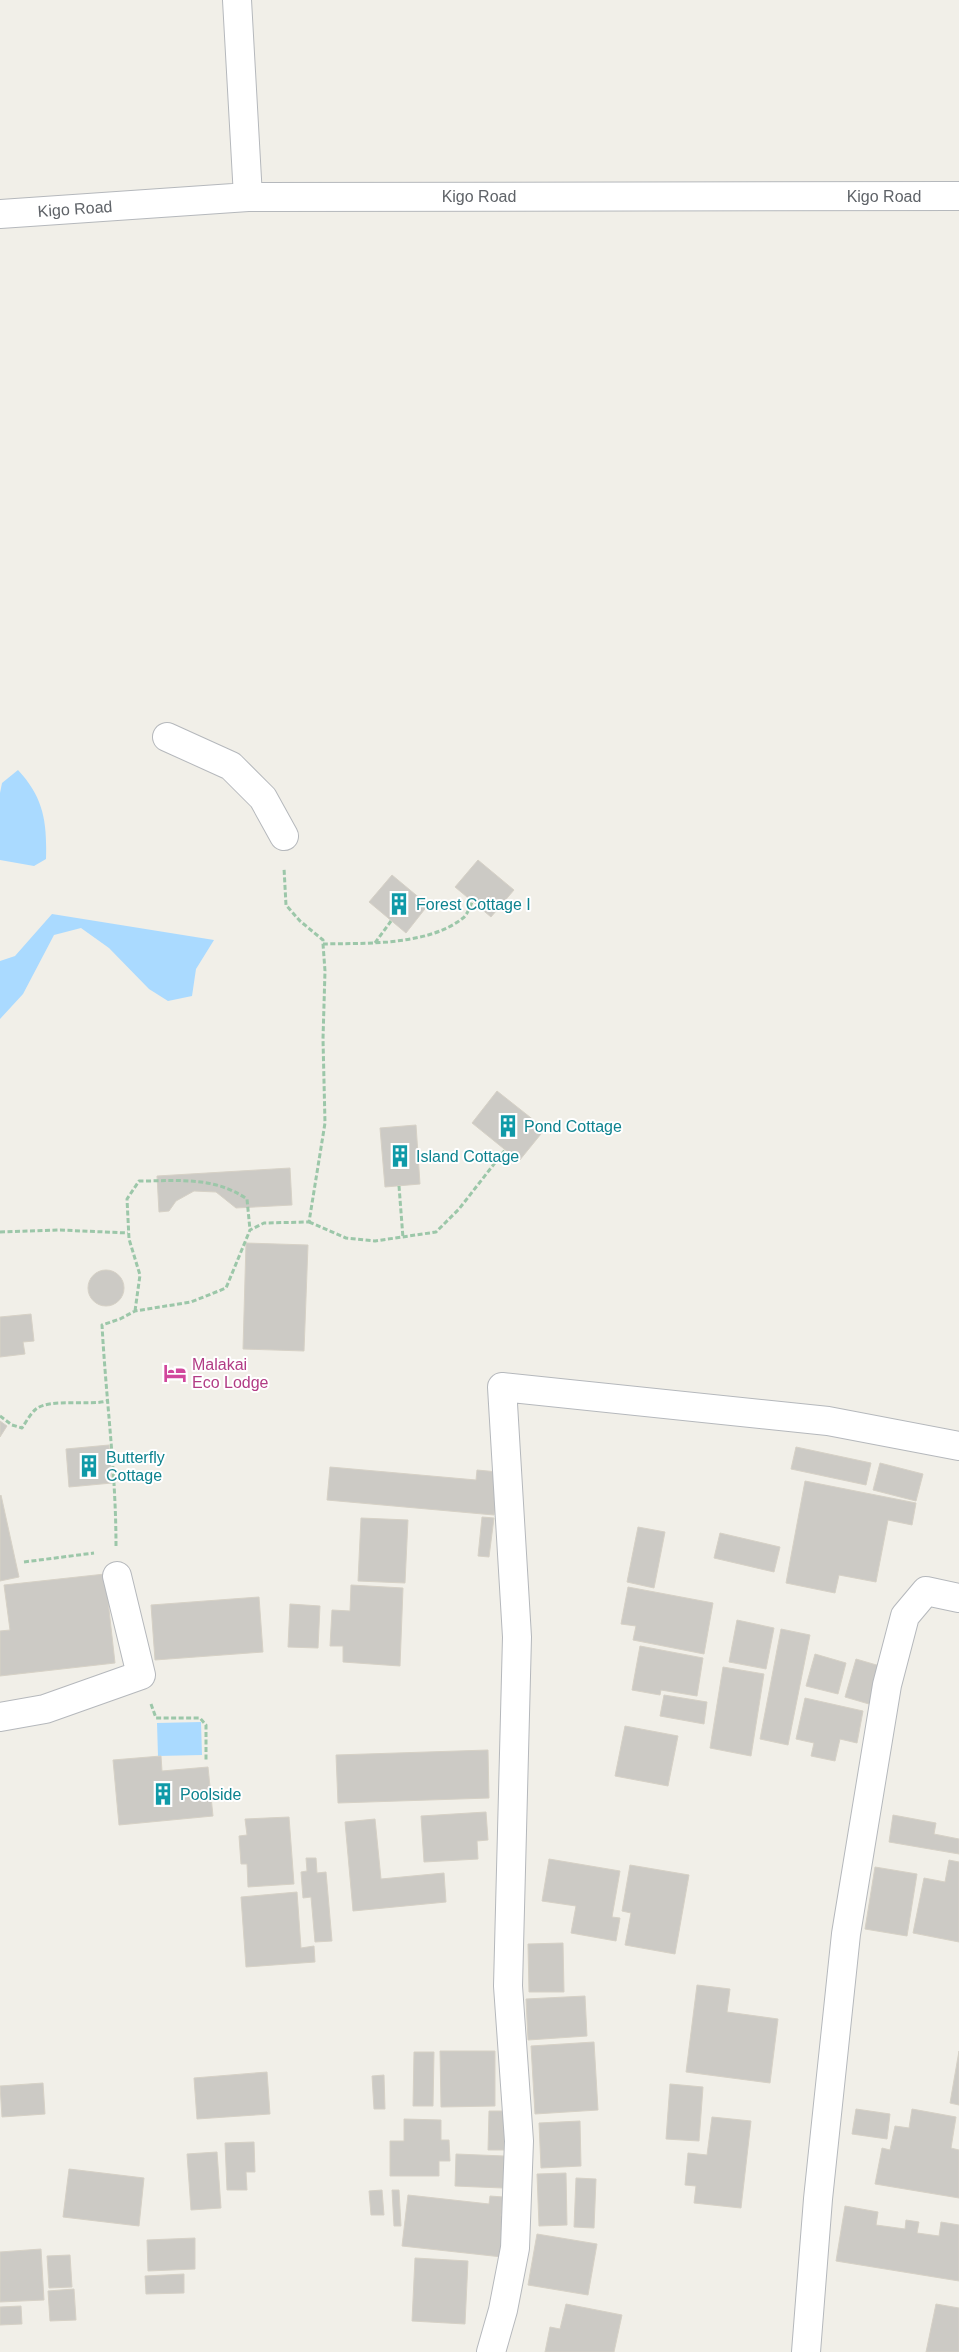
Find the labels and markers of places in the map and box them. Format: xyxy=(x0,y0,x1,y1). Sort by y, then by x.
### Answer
building icon: Forest Cottage I xyxy=(386,891,412,917)
place label: Forest Cottage I xyxy=(416,896,531,913)
building icon: Pond Cottage xyxy=(495,1113,521,1139)
place label: Pond Cottage xyxy=(524,1118,622,1135)
building icon: Island Cottage xyxy=(387,1143,413,1169)
place label: Island Cottage xyxy=(416,1148,519,1165)
place label: Malakai Eco Lodge xyxy=(192,1356,269,1391)
hotel icon: Malakai Eco Lodge xyxy=(162,1360,188,1386)
place label: Butterfly Cottage xyxy=(106,1449,165,1484)
building icon: Butterfly Cottage xyxy=(76,1453,102,1479)
building icon: Poolside xyxy=(150,1781,176,1807)
place label: Poolside xyxy=(180,1786,241,1803)

